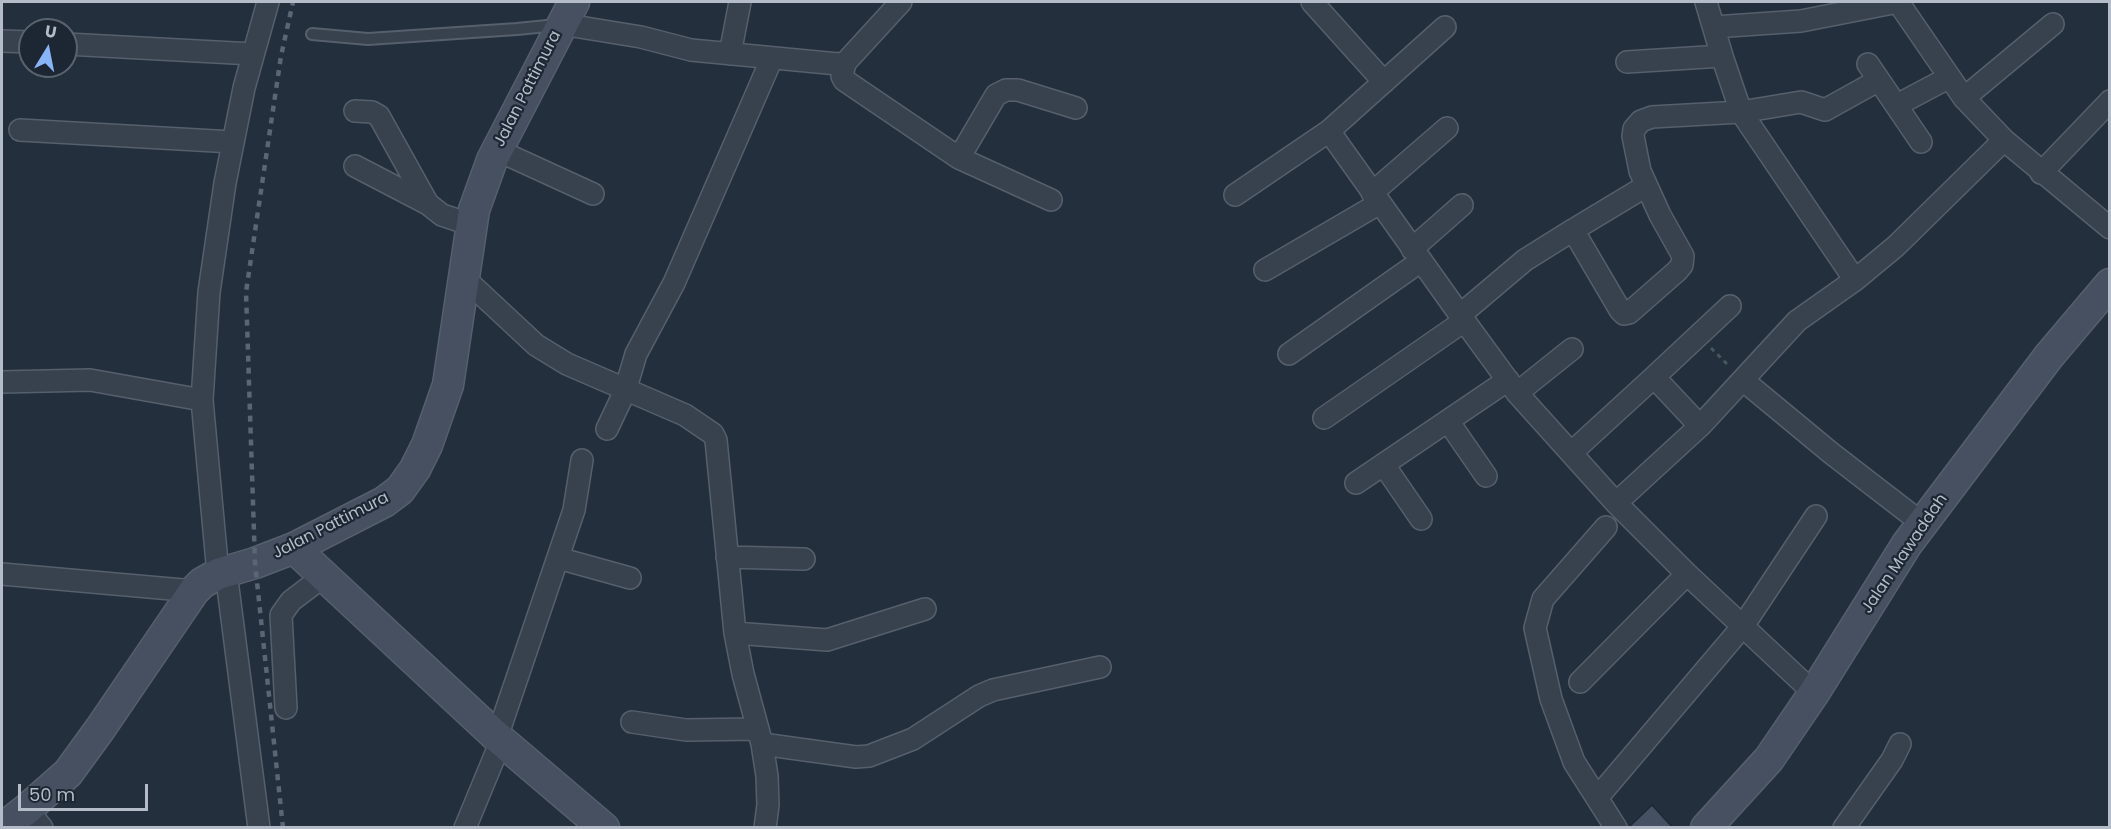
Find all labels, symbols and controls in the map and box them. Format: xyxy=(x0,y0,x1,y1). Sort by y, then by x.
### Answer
north arrow xyxy=(18,18,78,78)
text: U xyxy=(43,19,58,44)
street label: Jalan Pattimura xyxy=(490,28,566,150)
street label: Jalan Pattimura xyxy=(270,488,392,564)
street label: Jalan Mawaddah xyxy=(1858,491,1952,617)
scale bar xyxy=(21,772,152,810)
text: 50 m xyxy=(29,782,75,807)

